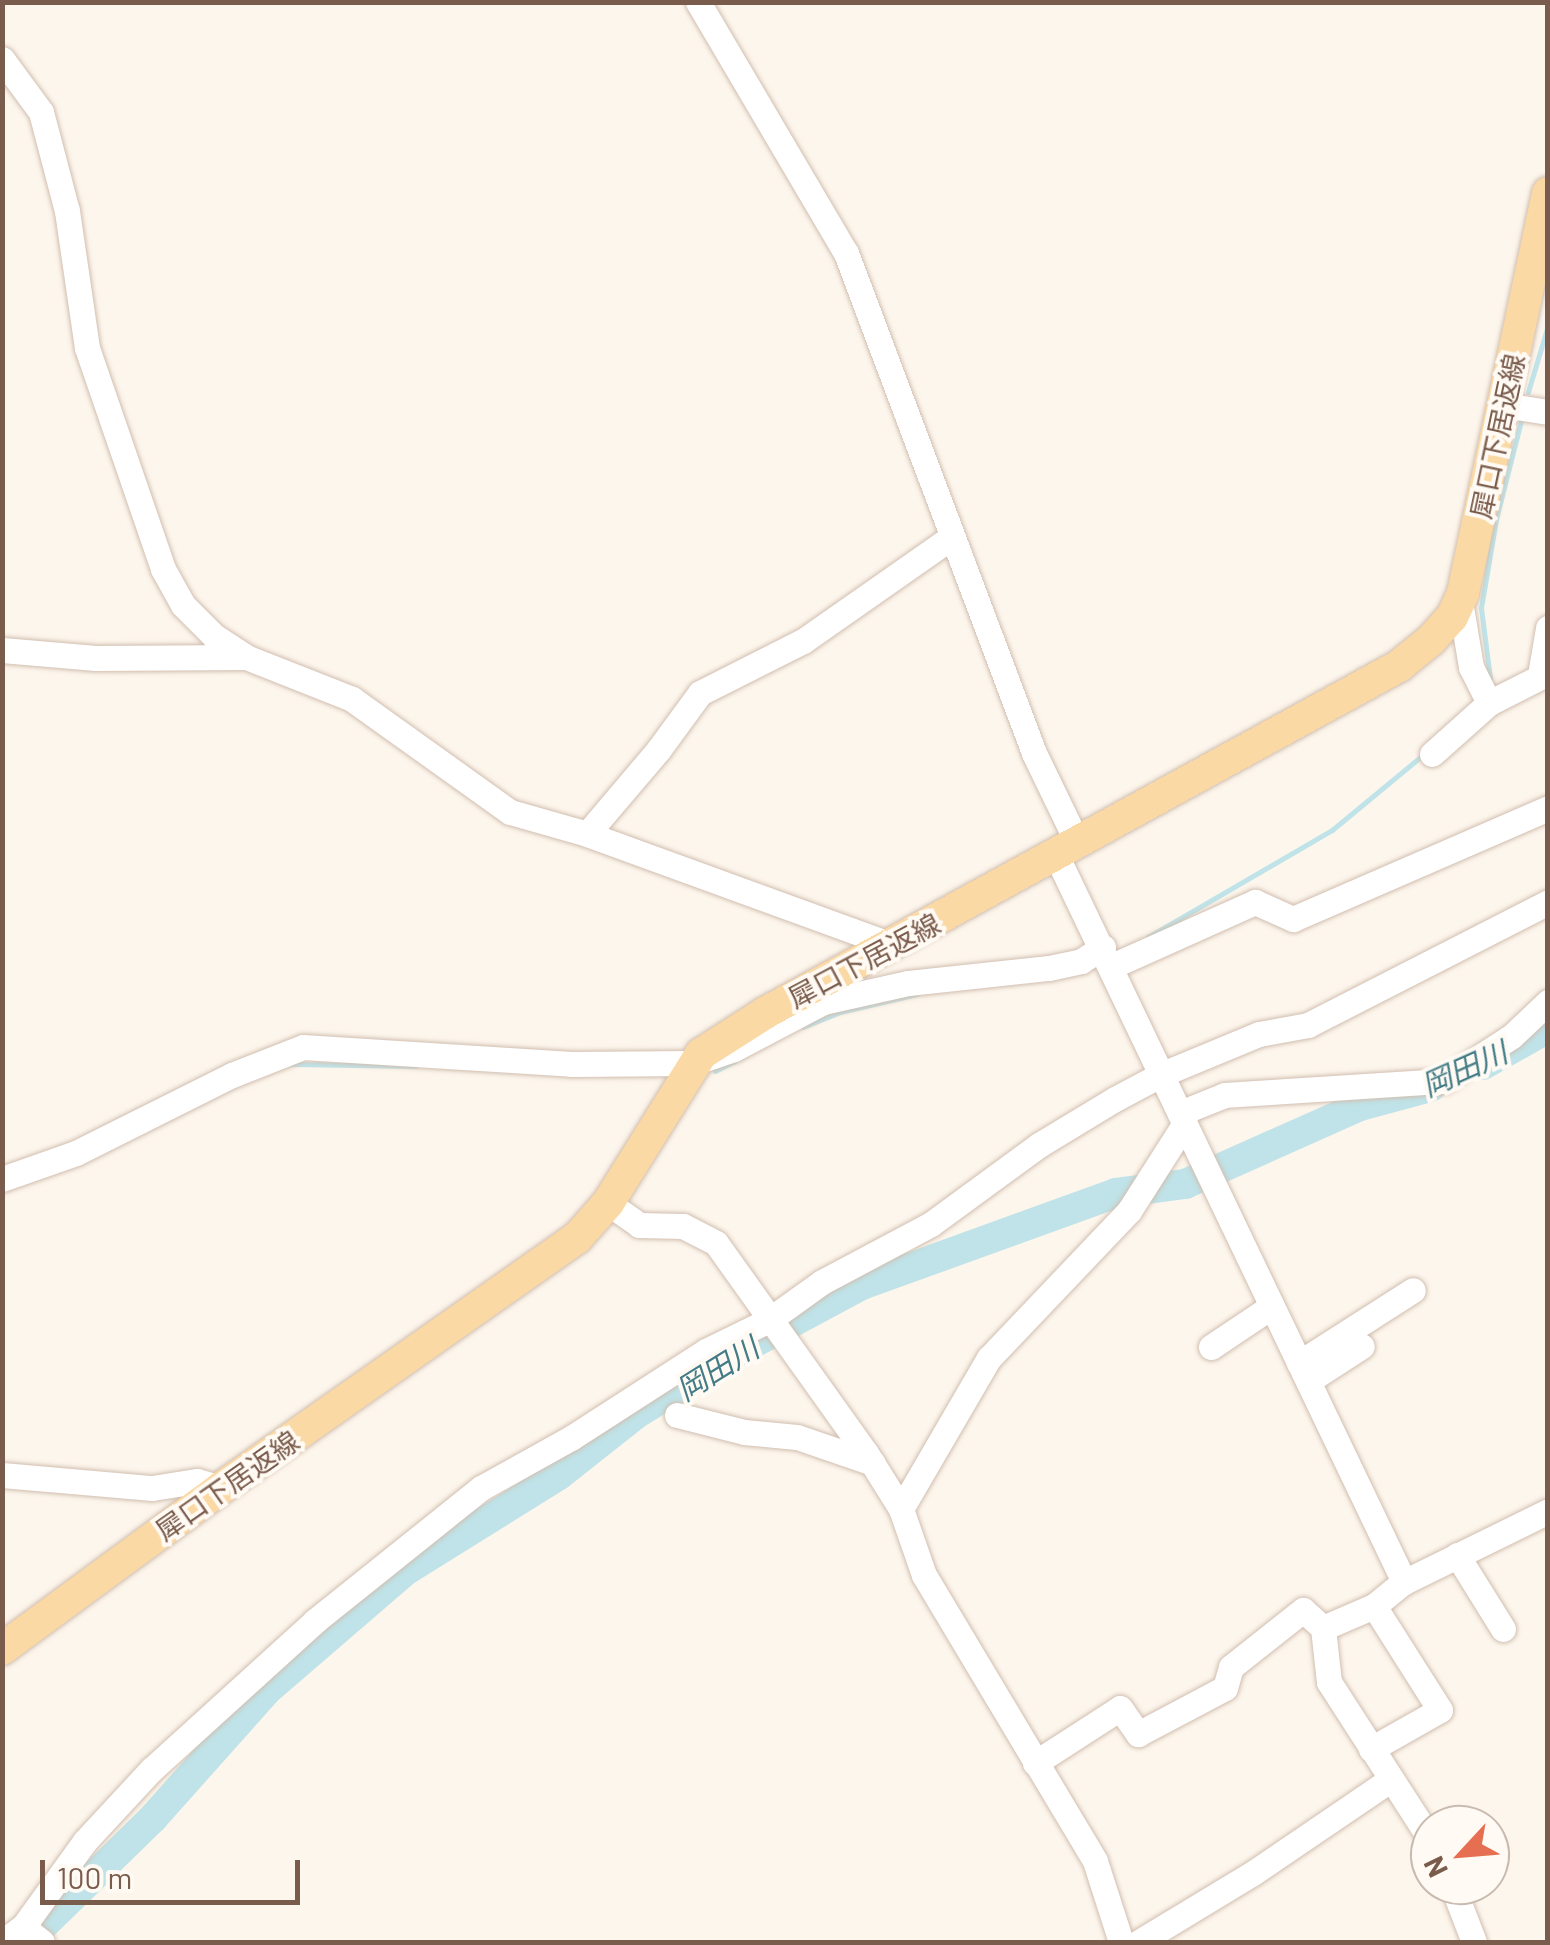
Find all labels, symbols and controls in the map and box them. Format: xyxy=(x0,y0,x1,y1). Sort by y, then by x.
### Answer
street label: 犀口下居返線 xyxy=(1463,350,1531,522)
street label: 犀口下居返線 xyxy=(782,906,946,1014)
water label: 岡田川 xyxy=(1416,1033,1512,1103)
water label: 岡田川 xyxy=(669,1329,765,1407)
street label: 犀口下居返線 xyxy=(149,1423,305,1547)
north arrow xyxy=(1410,1805,1510,1905)
scale bar xyxy=(45,1840,305,1902)
text: N xyxy=(1415,1851,1454,1883)
text: 100 m xyxy=(57,1859,132,1895)

